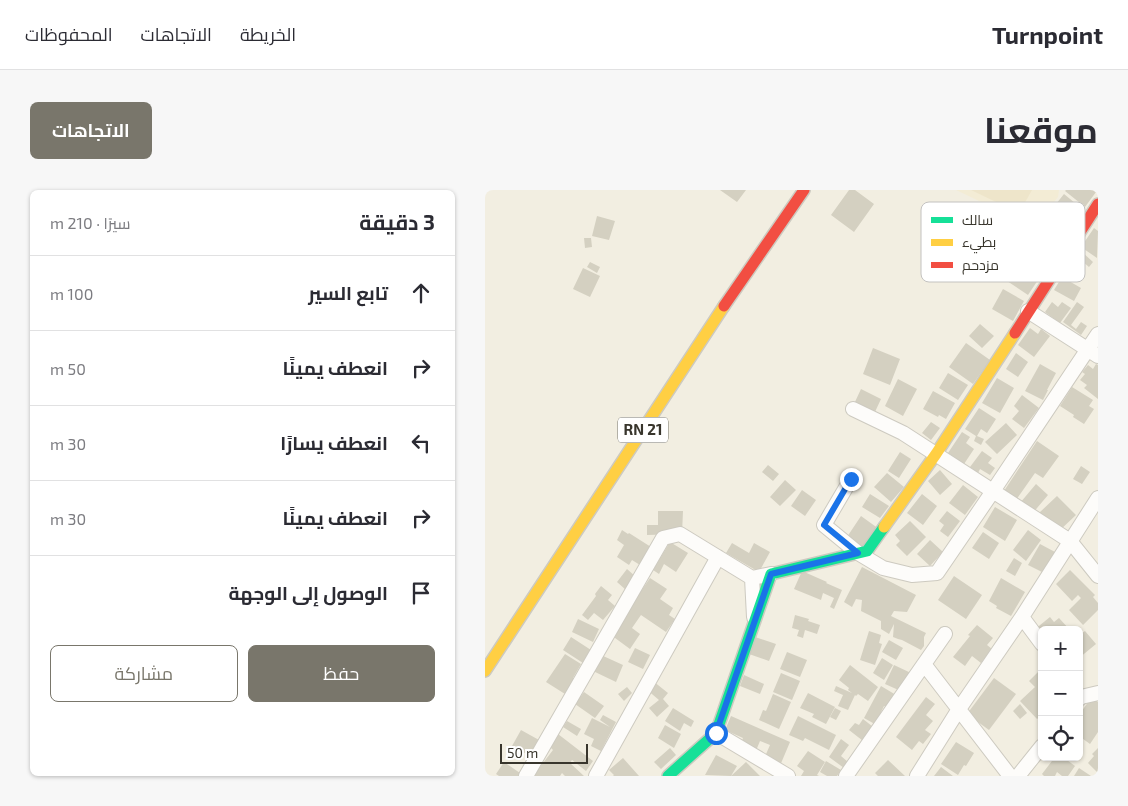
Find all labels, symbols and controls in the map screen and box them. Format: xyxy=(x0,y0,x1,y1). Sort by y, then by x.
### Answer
text: Turnpoint xyxy=(992,20,1103,49)
text: المحفوظات xyxy=(25,23,113,45)
text: الاتجاهات xyxy=(141,23,212,45)
text: الخريطة xyxy=(240,23,296,45)
button: الاتجاهات xyxy=(30,102,152,159)
text: موقعنا xyxy=(984,108,1098,150)
legend xyxy=(921,202,1085,282)
text: 3 دقيقة xyxy=(359,209,435,234)
text: سالك xyxy=(962,211,993,228)
text: سيرًا · 210 m xyxy=(50,213,131,232)
text: بطيء xyxy=(962,233,996,254)
text: مزدحم xyxy=(962,256,999,275)
icon: ahead xyxy=(407,279,435,307)
text: تابع السير xyxy=(308,281,388,304)
text: 100 m xyxy=(50,284,93,303)
icon: right xyxy=(407,354,435,382)
text: انعطف يمينًا xyxy=(283,356,388,379)
text: 50 m xyxy=(50,359,86,378)
road number: RN 21 xyxy=(618,418,668,442)
icon: left xyxy=(407,429,435,457)
text: انعطف يسارًا xyxy=(280,431,388,454)
text: 30 m xyxy=(50,434,86,453)
route end xyxy=(840,468,863,491)
icon: right xyxy=(407,504,435,532)
text: انعطف يمينًا xyxy=(283,506,388,529)
text: 30 m xyxy=(50,509,86,528)
icon: arrive xyxy=(407,579,435,607)
text: الوصول إلى الوجهة xyxy=(228,581,388,604)
map controls xyxy=(1038,626,1083,761)
button: + xyxy=(1038,626,1083,671)
button: مشاركة xyxy=(50,645,238,702)
button: حفظ xyxy=(248,645,435,702)
button: − xyxy=(1038,671,1083,716)
button: locate xyxy=(1038,716,1083,761)
route start xyxy=(705,722,728,745)
scale bar xyxy=(500,741,587,764)
text: 50 m xyxy=(507,744,538,761)

